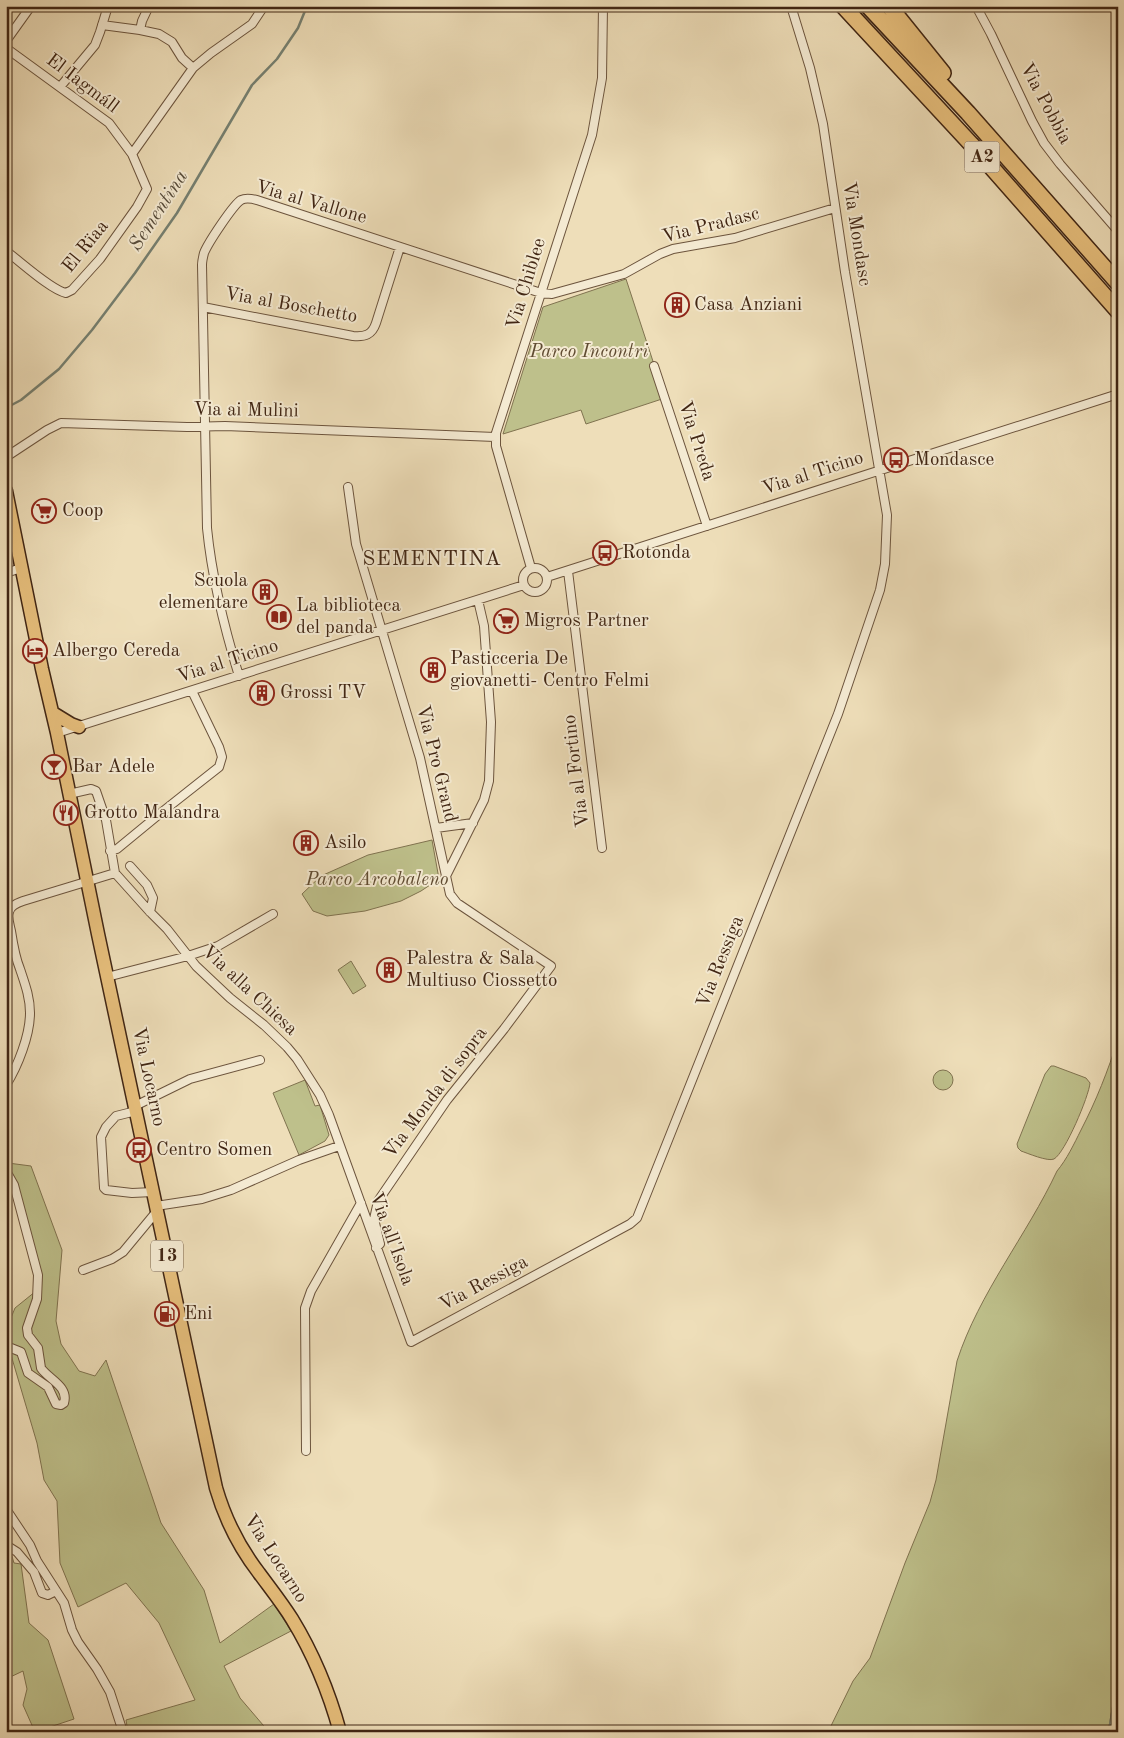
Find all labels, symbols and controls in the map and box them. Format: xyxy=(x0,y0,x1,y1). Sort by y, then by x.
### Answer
street label: El Iagmáll xyxy=(42,51,122,117)
street label: Via Pobbia xyxy=(1016,60,1075,148)
road number: A2 xyxy=(964,142,1000,172)
water label: Sementina xyxy=(126,167,192,255)
street label: Via al Vallone xyxy=(253,178,369,228)
street label: Via Mondasc xyxy=(838,181,874,287)
street label: Via Pradasc xyxy=(660,205,762,247)
street label: El Rïaa xyxy=(59,217,113,277)
street label: Via Chiblee xyxy=(504,236,550,332)
street label: Via al Boschetto xyxy=(223,285,359,327)
building icon: Casa Anziani xyxy=(664,292,690,318)
place label: Casa Anziani xyxy=(694,296,802,315)
park label: Parco Incontri xyxy=(529,343,649,362)
street label: Via Preda xyxy=(674,399,718,484)
street label: Via ai Mulini xyxy=(193,401,299,421)
bus stop icon: Mondasce xyxy=(883,447,909,473)
street label: Via al Ticino xyxy=(760,449,866,499)
place label: Mondasce xyxy=(914,451,994,470)
supermarket icon: Coop xyxy=(31,498,57,524)
place label: Coop xyxy=(62,502,103,521)
bus stop icon: Rotonda xyxy=(592,540,618,566)
place label: Rotonda xyxy=(622,544,691,563)
district label: SEMENTINA xyxy=(362,549,502,570)
place label: Scuola elementare xyxy=(159,572,249,613)
building icon: Scuola elementare xyxy=(252,579,278,605)
place label: La biblioteca del panda xyxy=(296,597,401,638)
library icon: La biblioteca del panda xyxy=(266,604,292,630)
supermarket icon: Migros Partner xyxy=(493,608,519,634)
place label: Migros Partner xyxy=(524,612,649,631)
street label: Via al Ticino xyxy=(175,637,281,687)
hotel icon: Albergo Cereda xyxy=(22,638,48,664)
place label: Albergo Cereda xyxy=(52,642,181,661)
place label: Pasticceria De giovanetti- Centro Felmi xyxy=(450,650,649,691)
building icon: Pasticceria De giovanetti- Centro Felmi xyxy=(420,657,446,683)
building icon: Grossi TV xyxy=(249,680,275,706)
place label: Grossi TV xyxy=(280,684,366,703)
street label: Via Pro Grand xyxy=(412,703,460,825)
street label: Via al Fortino xyxy=(561,713,593,829)
bar icon: Bar Adele xyxy=(41,754,67,780)
place label: Bar Adele xyxy=(72,758,155,777)
restaurant icon: Grotto Malandra xyxy=(53,800,79,826)
place label: Grotto Malandra xyxy=(84,804,221,823)
building icon: Asilo xyxy=(293,830,319,856)
place label: Asilo xyxy=(324,834,366,853)
park label: Parco Arcobaleno xyxy=(304,871,449,890)
street label: Via Ressiga xyxy=(694,913,748,1011)
street label: Via alla Chiesa xyxy=(198,942,301,1040)
place label: Palestra & Sala Multiuso Ciossetto xyxy=(406,950,557,991)
building icon: Palestra & Sala Multiuso Ciossetto xyxy=(376,957,402,983)
street label: Via Monda di sopra xyxy=(381,1023,492,1162)
street label: Via Locarno xyxy=(128,1026,168,1128)
bus stop icon: Centro Somen xyxy=(126,1137,152,1163)
place label: Centro Somen xyxy=(156,1141,272,1160)
street label: Via all'Isola xyxy=(365,1190,417,1289)
road number: 13 xyxy=(151,1240,183,1272)
street label: Via Ressiga xyxy=(437,1252,532,1315)
fuel station icon: Eni xyxy=(154,1301,180,1327)
place label: Eni xyxy=(184,1305,213,1324)
street label: Via Locarno xyxy=(240,1511,310,1607)

